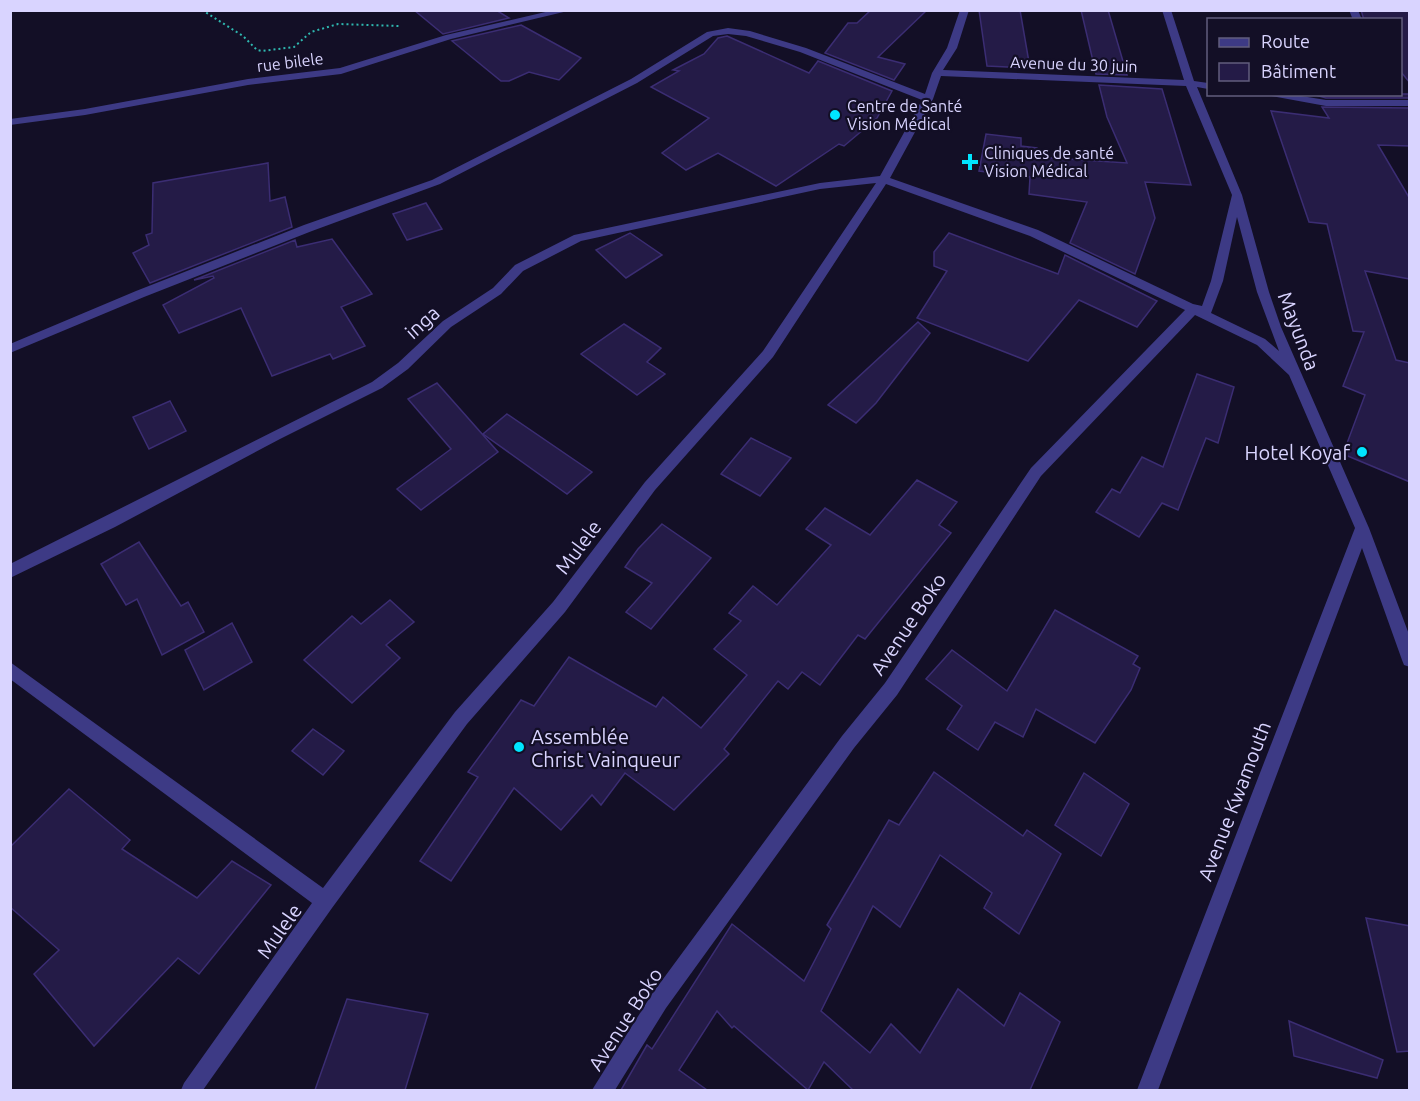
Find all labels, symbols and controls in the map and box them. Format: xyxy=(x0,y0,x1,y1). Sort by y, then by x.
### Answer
legend xyxy=(1207,18,1402,96)
text: Route xyxy=(1261,31,1310,51)
street label: rue bilele xyxy=(256,49,324,75)
street label: Avenue du 30 juin xyxy=(1010,53,1138,75)
text: Bâtiment xyxy=(1261,61,1336,81)
place label: Centre de Santé Vision Médical xyxy=(847,97,962,133)
marker: Centre de Santé Vision Médical xyxy=(828,108,842,122)
place label: Cliniques de santé Vision Médical xyxy=(984,144,1114,180)
marker: Cliniques de santé Vision Médical xyxy=(961,153,979,171)
street label: Mayunda xyxy=(1274,289,1324,373)
street label: inga xyxy=(400,301,444,343)
place label: Hotel Koyaf xyxy=(1245,441,1350,464)
marker: Hotel Koyaf xyxy=(1355,445,1369,459)
street label: Mulele xyxy=(550,516,606,578)
street label: Avenue Boko xyxy=(866,569,950,679)
street label: Avenue Kwamouth xyxy=(1193,718,1275,884)
place label: Assemblée Christ Vainqueur xyxy=(531,725,681,771)
marker: Assemblée Christ Vainqueur xyxy=(512,740,526,754)
street label: Mulele xyxy=(252,899,306,963)
street label: Avenue Boko xyxy=(583,963,667,1075)

